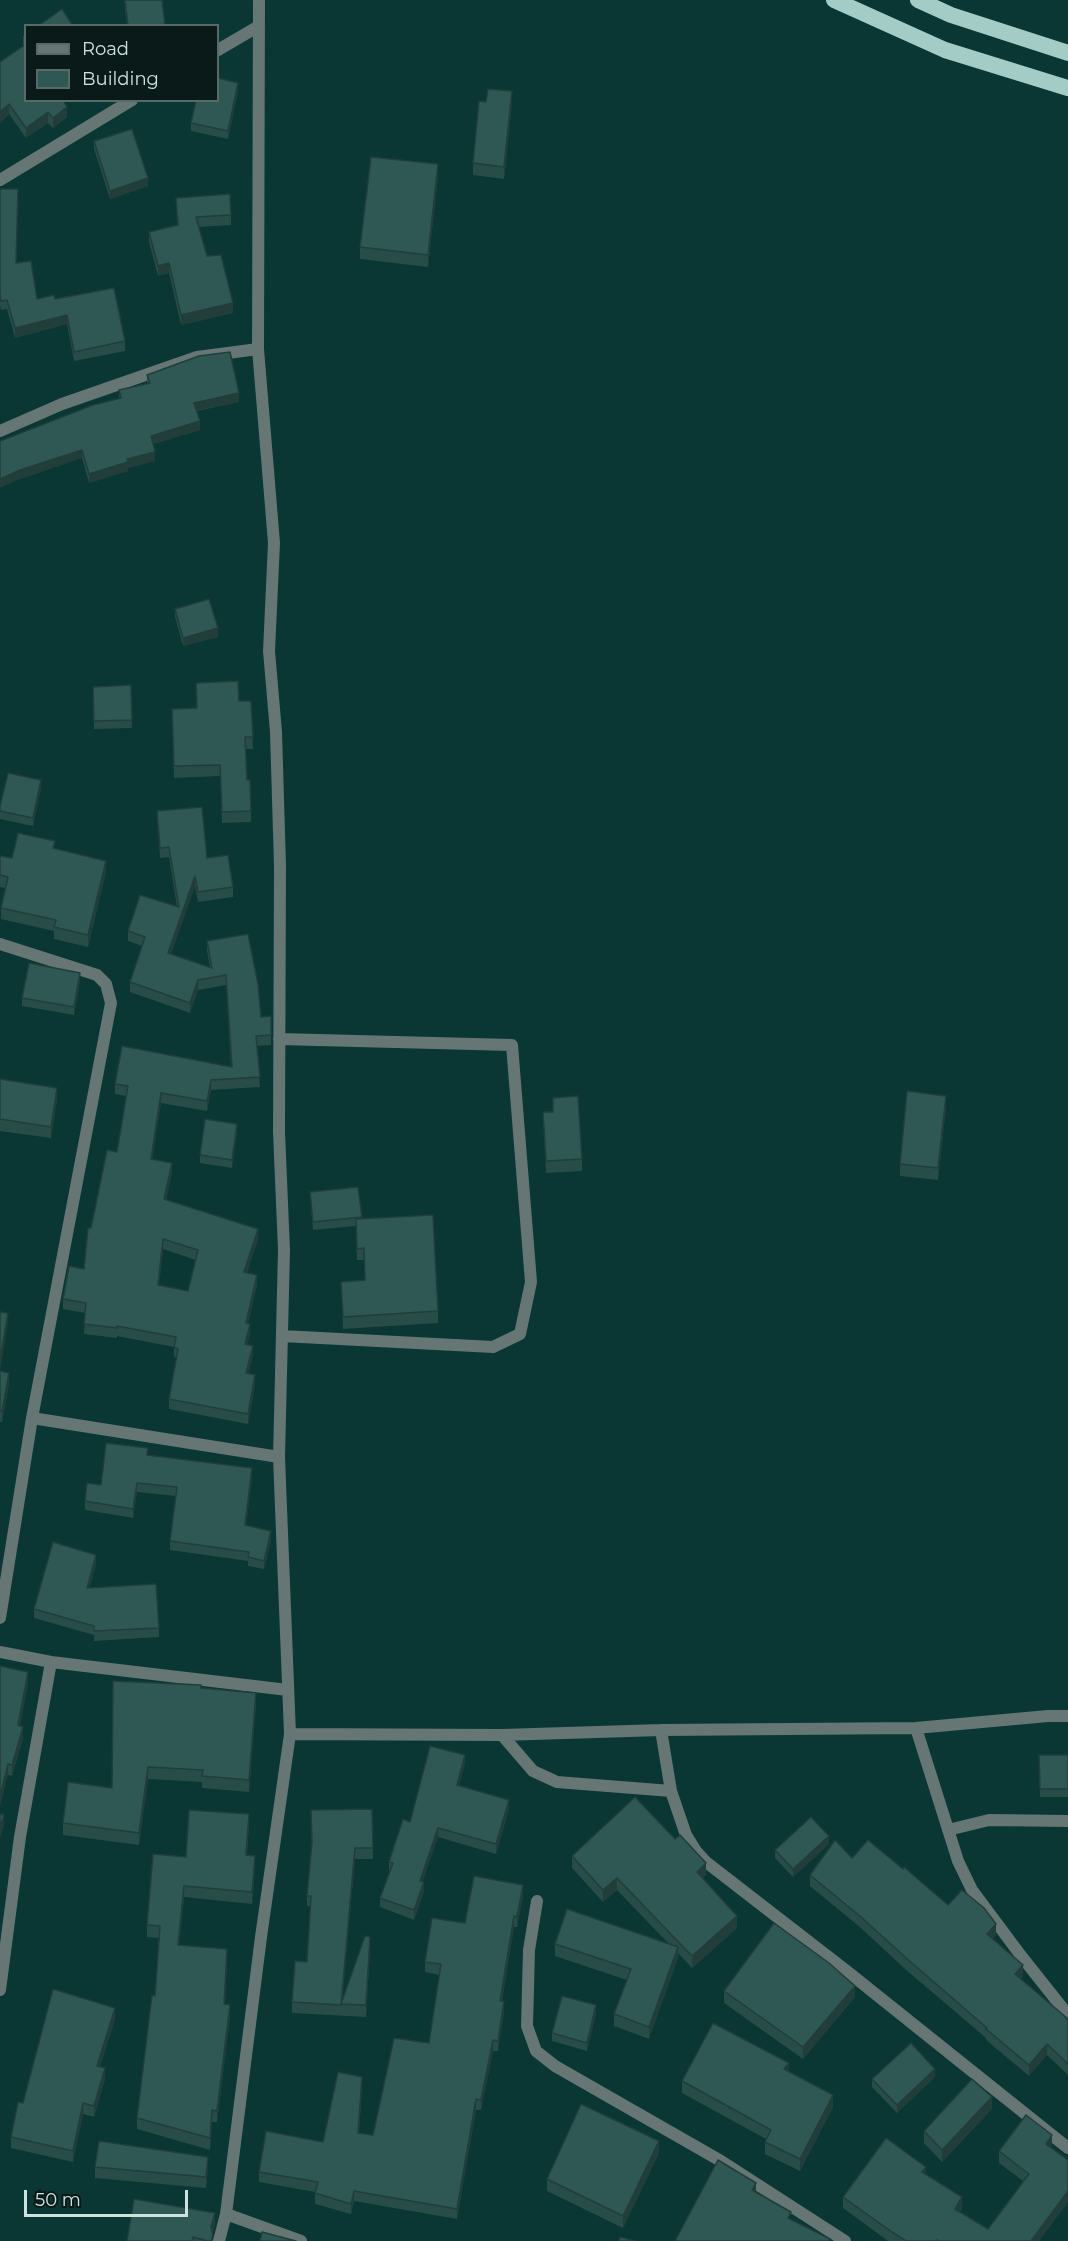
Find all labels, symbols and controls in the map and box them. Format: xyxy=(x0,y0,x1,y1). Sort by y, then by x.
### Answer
legend xyxy=(24,24,219,102)
text: Road xyxy=(82,38,129,60)
text: Building xyxy=(82,68,159,90)
scale bar xyxy=(27,2178,190,2216)
text: 50 m xyxy=(35,2189,81,2211)

